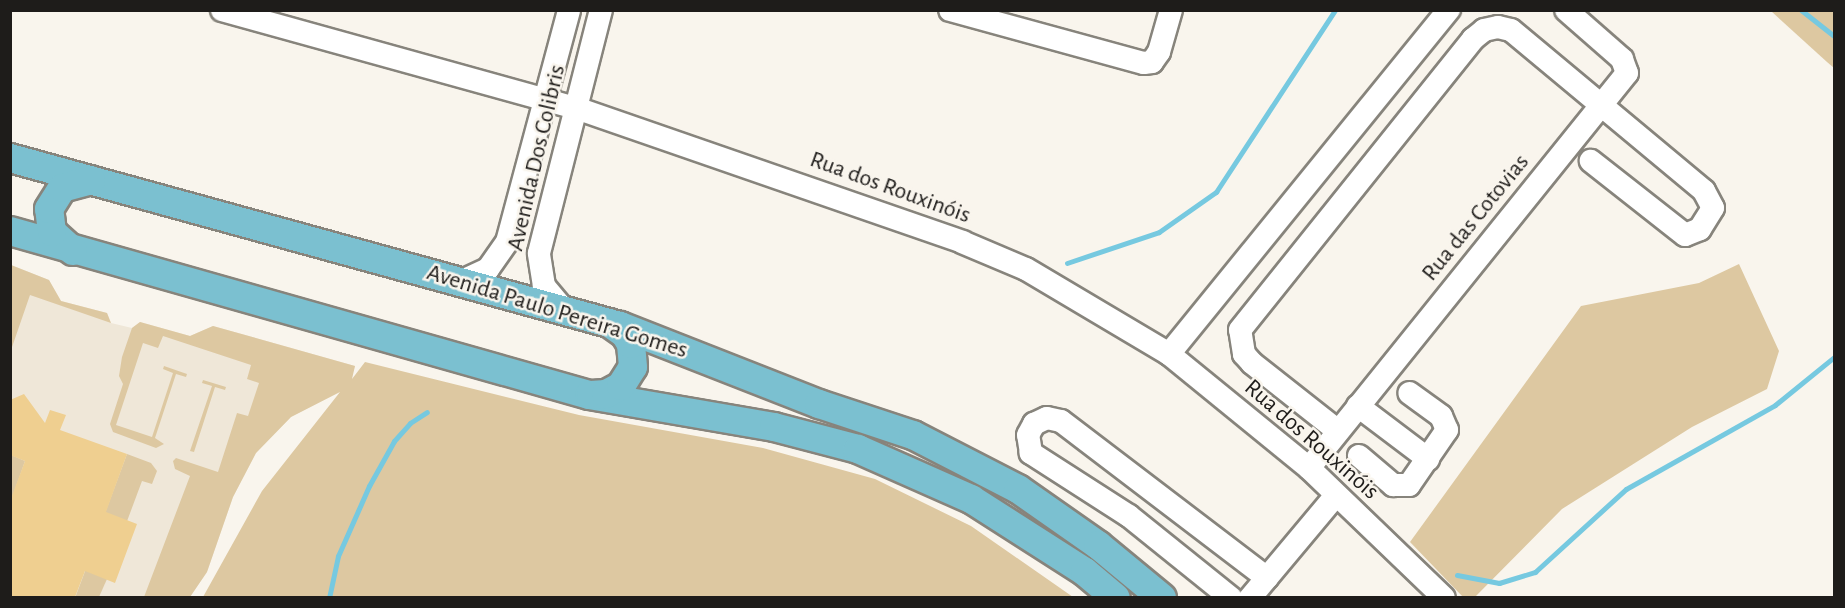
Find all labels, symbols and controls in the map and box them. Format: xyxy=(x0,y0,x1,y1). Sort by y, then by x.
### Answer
street label: Avenida Dos Colibris xyxy=(502,62,572,254)
street label: Rua dos Rouxinóis xyxy=(806,146,974,230)
street label: Rua das Cotovias xyxy=(1416,149,1536,287)
street label: Avenida Paulo Pereira Gomes xyxy=(423,259,691,365)
street label: Rua dos Rouxinóis xyxy=(1238,374,1384,506)

